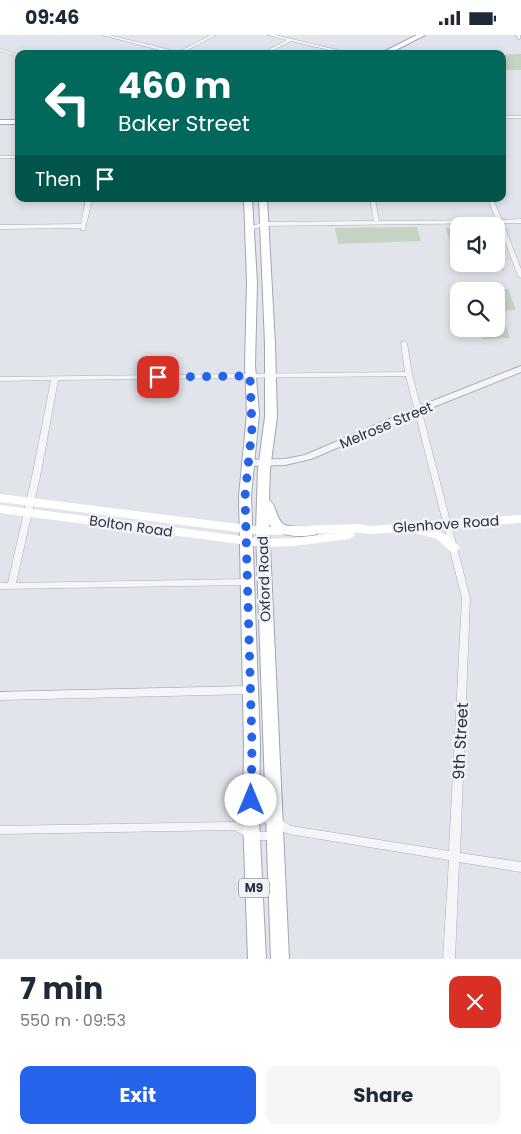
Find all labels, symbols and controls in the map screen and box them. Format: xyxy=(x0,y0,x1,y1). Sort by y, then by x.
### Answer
text: 09:46 xyxy=(25,4,79,31)
text: 460 m xyxy=(118,61,231,110)
icon: left xyxy=(35,70,100,135)
text: Baker Street xyxy=(118,108,250,139)
icon: arrive xyxy=(91,165,119,193)
text: Then xyxy=(35,166,81,193)
map controls xyxy=(450,217,505,337)
button: sound xyxy=(450,217,505,272)
button: search xyxy=(450,282,505,337)
pin xyxy=(137,356,179,398)
icon: arrive xyxy=(144,363,172,391)
street label: Melrose Street xyxy=(336,396,436,454)
street label: Bolton Road xyxy=(88,510,174,542)
street label: Glenhove Road xyxy=(392,510,500,538)
street label: Oxford Road xyxy=(253,536,275,622)
street label: 9th Street xyxy=(447,702,474,780)
position arrow xyxy=(224,773,276,825)
road number: M9 xyxy=(239,879,269,897)
text: 7 min xyxy=(20,967,103,1010)
button: close xyxy=(449,976,501,1028)
text: 550 m · 09:53 xyxy=(20,1009,126,1032)
button: Exit xyxy=(20,1066,256,1124)
button: Share xyxy=(266,1066,501,1124)

